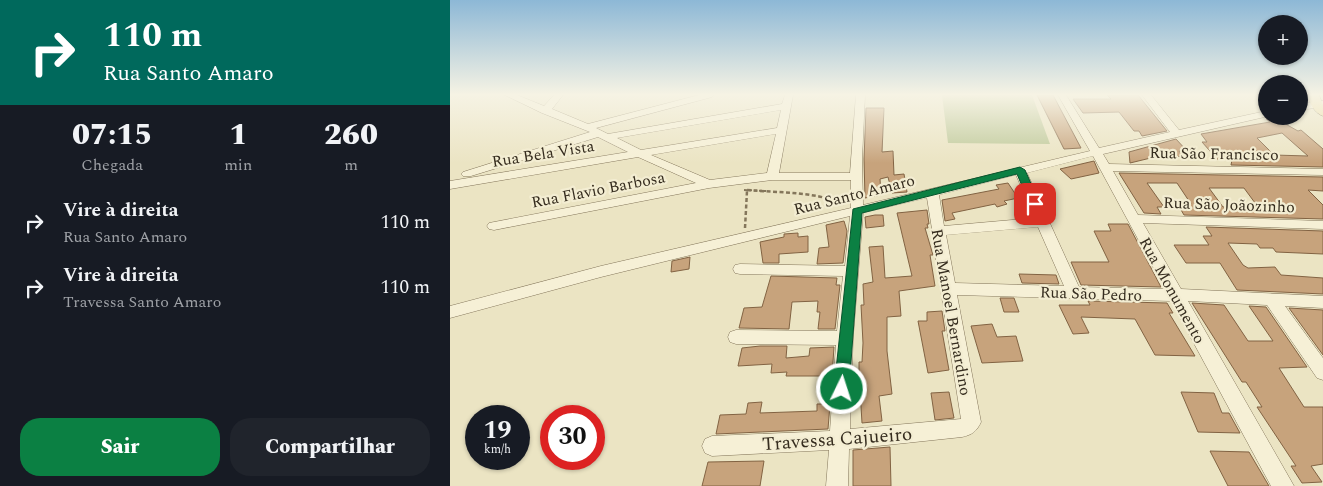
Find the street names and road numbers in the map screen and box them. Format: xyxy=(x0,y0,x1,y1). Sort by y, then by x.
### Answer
street label: Rua Bela Vista xyxy=(490,134,596,174)
street label: Rua São Francisco xyxy=(1149,141,1279,167)
street label: Rua Flavio Barbosa xyxy=(529,165,667,215)
street label: Rua Santo Amaro xyxy=(791,168,917,222)
street label: Rua São Joãozinho xyxy=(1163,191,1295,219)
street label: Rua Manoel Bernardino xyxy=(925,227,978,398)
street label: Rua Monumento xyxy=(1133,233,1211,348)
street label: Rua São Pedro xyxy=(1039,280,1142,308)
street label: Travessa Cajueiro xyxy=(761,420,913,459)

